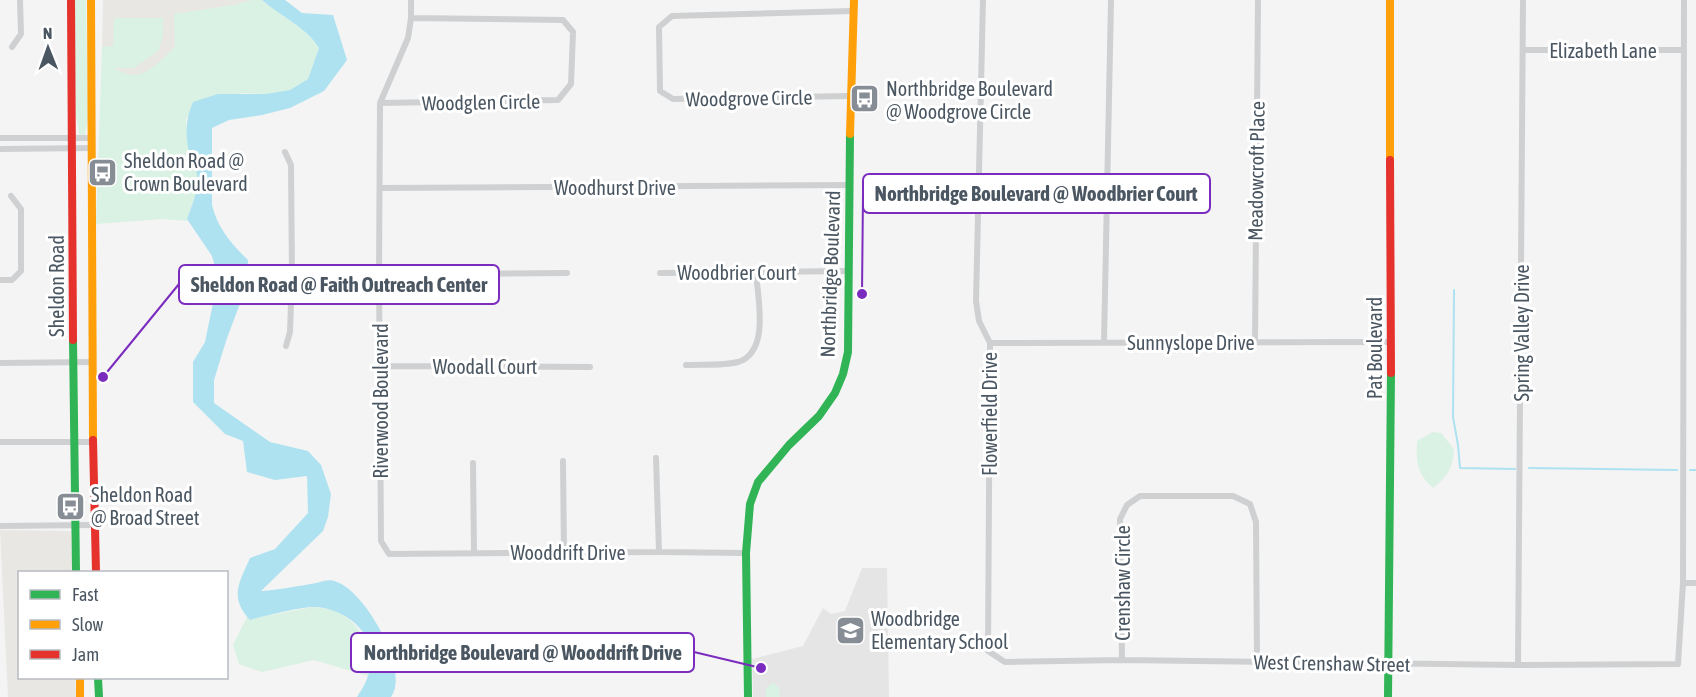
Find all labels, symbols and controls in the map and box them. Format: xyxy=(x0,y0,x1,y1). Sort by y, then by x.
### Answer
north arrow xyxy=(18,18,78,78)
text: N xyxy=(43,24,53,42)
street label: Elizabeth Lane xyxy=(1549,39,1657,62)
place label: Northbridge Boulevard @ Woodgrove Circle xyxy=(886,77,1053,123)
bus stop icon: Northbridge Boulevard @ Woodgrove Circle xyxy=(849,83,881,115)
street label: Woodgrove Circle xyxy=(685,85,813,111)
street label: Woodglen Circle xyxy=(422,89,540,115)
street label: Meadowcroft Place xyxy=(1243,101,1269,241)
place label: Sheldon Road @ Crown Boulevard xyxy=(124,149,248,195)
bus stop icon: Sheldon Road @ Crown Boulevard xyxy=(87,156,119,188)
callout: Northbridge Boulevard @ Woodbrier Court xyxy=(863,174,1210,213)
street label: Woodhurst Drive xyxy=(554,176,676,199)
text: Northbridge Boulevard @ Woodbrier Court xyxy=(875,181,1197,205)
street label: Northbridge Boulevard xyxy=(816,190,844,358)
street label: Sheldon Road xyxy=(45,235,68,337)
street label: Woodbrier Court xyxy=(677,261,797,284)
callout: Sheldon Road @ Faith Outreach Center xyxy=(179,265,499,304)
street label: Spring Valley Drive xyxy=(1510,265,1533,402)
text: Sheldon Road @ Faith Outreach Center xyxy=(191,272,488,296)
street label: Pat Boulevard xyxy=(1363,297,1386,399)
street label: Riverwood Boulevard xyxy=(369,323,392,479)
street label: Sunnyslope Drive xyxy=(1127,331,1255,354)
street label: Flowerfield Drive xyxy=(978,352,1001,476)
street label: Woodall Court xyxy=(433,355,537,378)
place label: Sheldon Road @ Broad Street xyxy=(91,483,200,529)
bus stop icon: Sheldon Road @ Broad Street xyxy=(54,490,86,522)
street label: Crenshaw Circle xyxy=(1111,525,1134,641)
street label: Wooddrift Drive xyxy=(511,541,626,564)
legend xyxy=(18,571,228,679)
text: Fast xyxy=(72,584,99,605)
place label: Woodbridge Elementary School xyxy=(871,607,1009,653)
text: Slow xyxy=(72,614,103,635)
school or university icon: Woodbridge Elementary School xyxy=(834,614,866,646)
callout: Northbridge Boulevard @ Wooddrift Drive xyxy=(351,633,694,672)
text: Northbridge Boulevard @ Wooddrift Drive xyxy=(364,640,682,664)
text: Jam xyxy=(72,644,99,665)
street label: West Crenshaw Street xyxy=(1253,650,1411,676)

